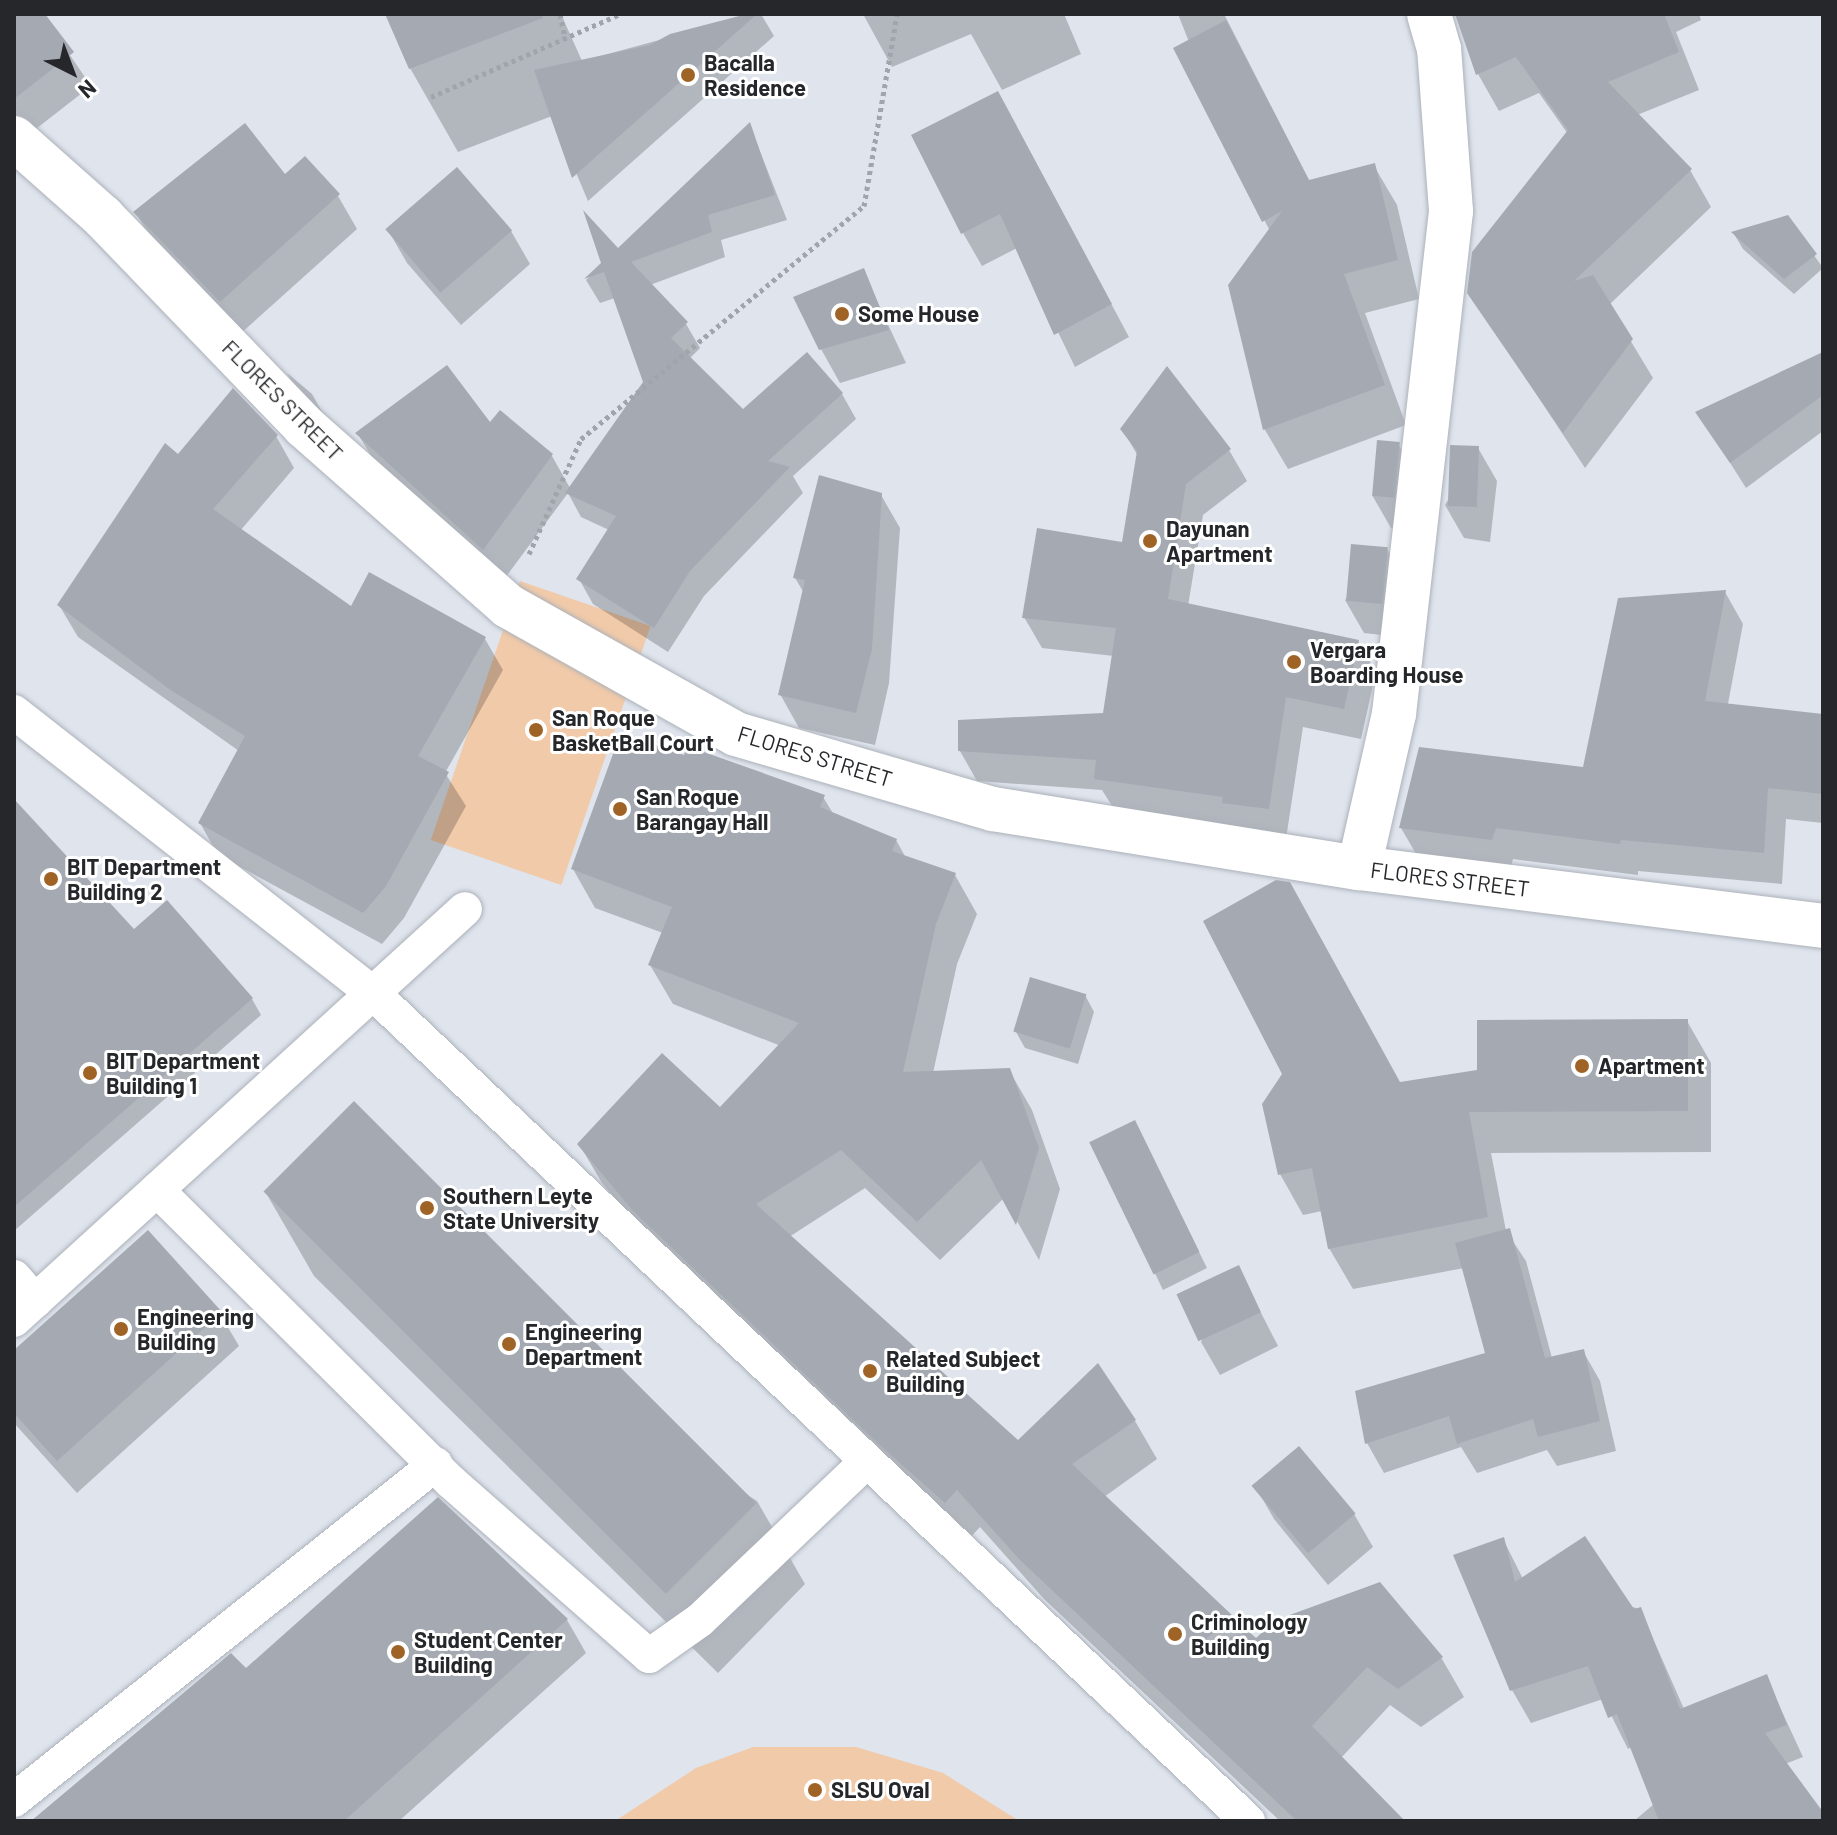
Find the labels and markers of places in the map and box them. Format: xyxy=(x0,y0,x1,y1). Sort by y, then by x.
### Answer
place label: Bacalla Residence xyxy=(704,49,806,100)
marker: Bacalla Residence xyxy=(679,66,697,84)
place label: Some House xyxy=(858,301,979,327)
marker: Some House xyxy=(833,305,851,323)
place label: Dayunan Apartment xyxy=(1166,515,1273,566)
marker: Dayunan Apartment xyxy=(1141,532,1159,550)
place label: Vergara Boarding House xyxy=(1310,636,1463,688)
marker: Vergara Boarding House xyxy=(1285,653,1303,671)
place label: San Roque BasketBall Court xyxy=(552,704,714,756)
marker: San Roque BasketBall Court xyxy=(527,721,545,739)
place label: San Roque Barangay Hall xyxy=(636,783,768,834)
marker: San Roque Barangay Hall xyxy=(611,800,629,818)
place label: BIT Department Building 2 xyxy=(67,853,221,904)
marker: BIT Department Building 2 xyxy=(42,870,60,888)
place label: BIT Department Building 1 xyxy=(106,1047,260,1098)
place label: Apartment xyxy=(1598,1053,1705,1079)
marker: Apartment xyxy=(1573,1057,1591,1075)
marker: BIT Department Building 1 xyxy=(81,1064,99,1082)
place label: Southern Leyte State University xyxy=(443,1182,599,1234)
marker: Southern Leyte State University xyxy=(418,1199,436,1217)
place label: Engineering Building xyxy=(137,1303,254,1354)
place label: Engineering Department xyxy=(525,1318,642,1370)
marker: Engineering Building xyxy=(112,1320,130,1338)
marker: Engineering Department xyxy=(500,1335,518,1353)
place label: Related Subject Building xyxy=(886,1345,1040,1396)
marker: Related Subject Building xyxy=(861,1362,879,1380)
place label: Criminology Building xyxy=(1191,1608,1308,1660)
marker: Criminology Building xyxy=(1166,1625,1184,1643)
place label: Student Center Building xyxy=(414,1626,563,1678)
marker: Student Center Building xyxy=(389,1643,407,1661)
place label: SLSU Oval xyxy=(831,1777,929,1803)
marker: SLSU Oval xyxy=(806,1781,824,1799)

